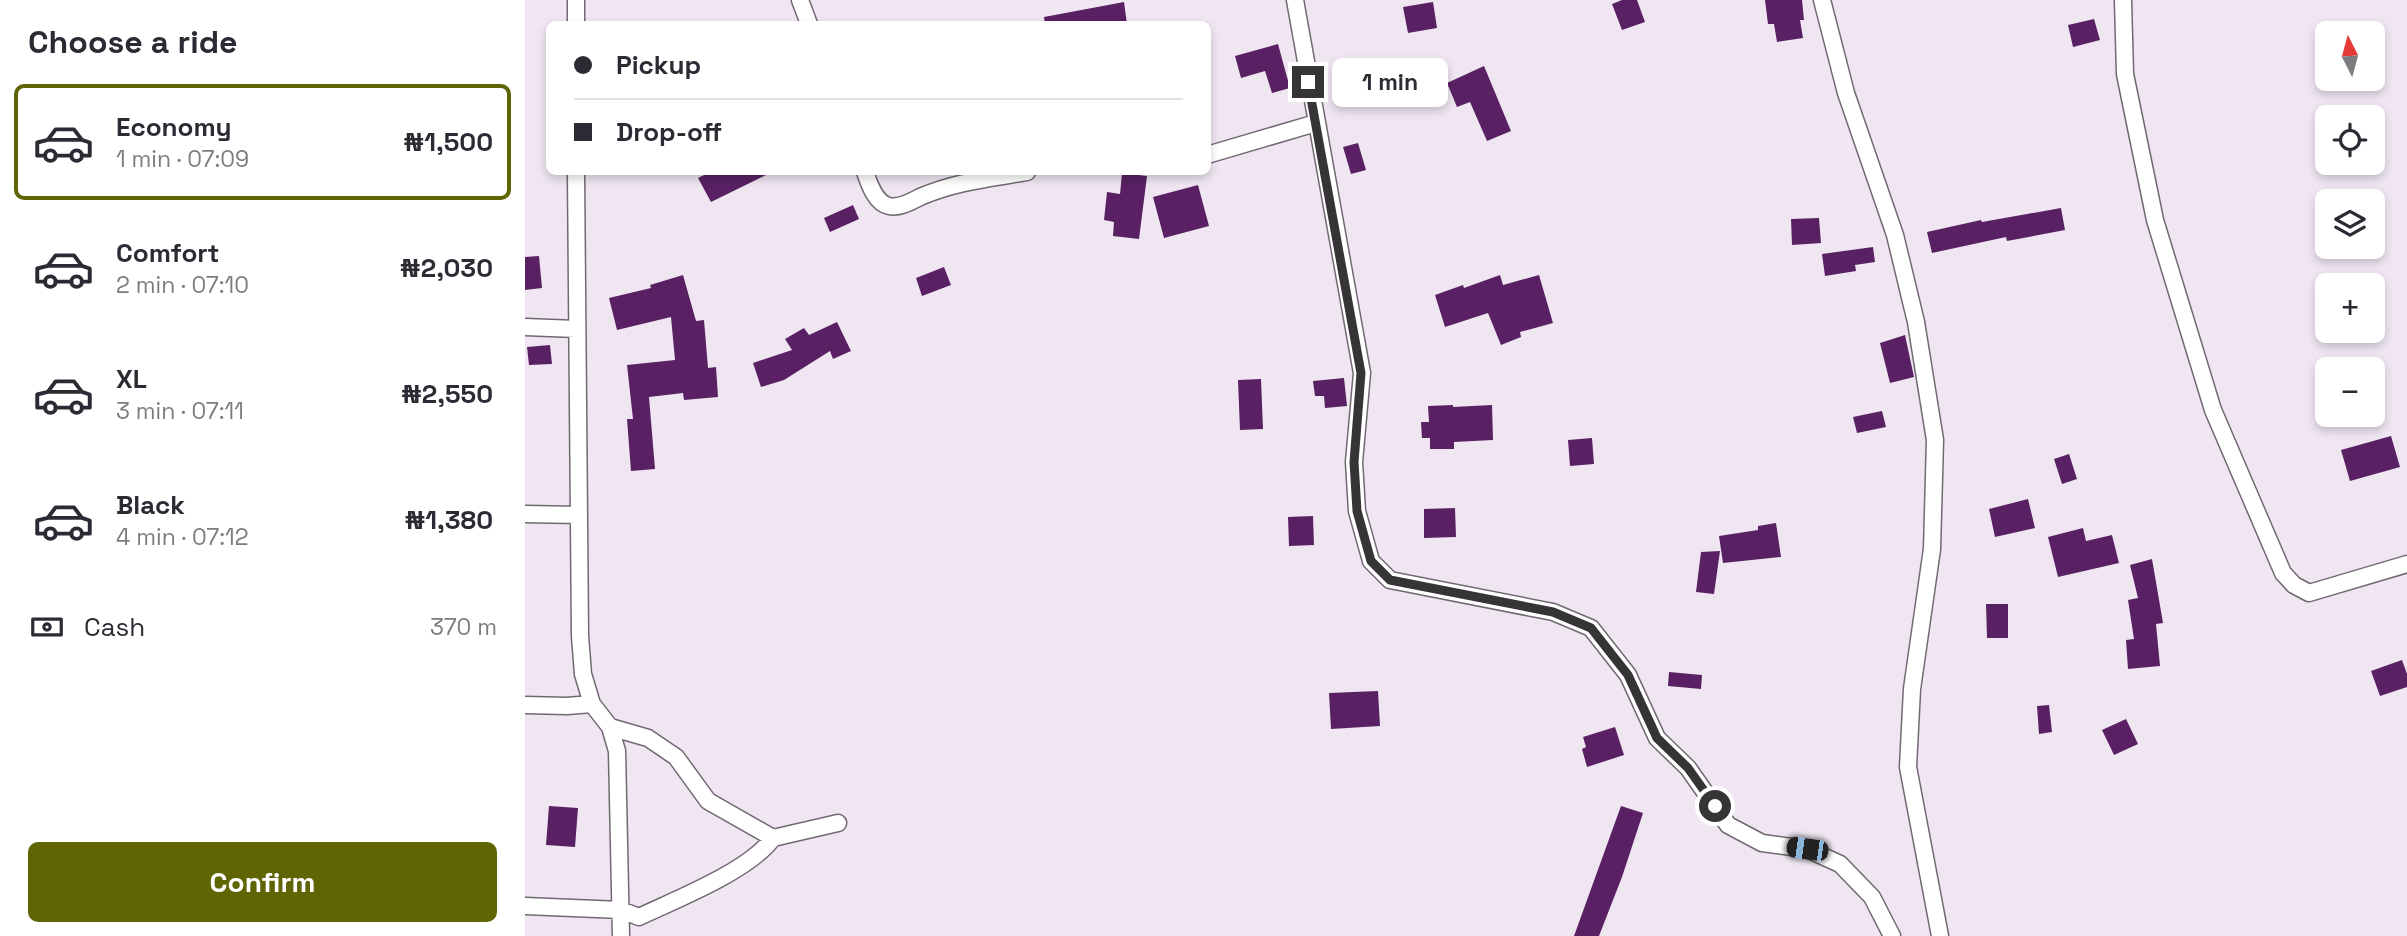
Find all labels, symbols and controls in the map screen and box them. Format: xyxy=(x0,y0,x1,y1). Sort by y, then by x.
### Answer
north arrow xyxy=(2315,21,2385,91)
map controls xyxy=(2315,21,2385,427)
text: Choose a ride xyxy=(28,22,238,62)
text: Pickup xyxy=(616,48,701,82)
callout: 1 min xyxy=(1333,57,1448,106)
route end xyxy=(1292,66,1324,98)
text: 1 min xyxy=(1362,67,1418,97)
button: locate xyxy=(2315,105,2385,175)
text: Economy xyxy=(116,110,232,144)
icon: car xyxy=(32,111,95,174)
text: Drop-off xyxy=(616,115,722,149)
text: ₦1,500 xyxy=(403,125,493,159)
text: 1 min · 07:09 xyxy=(116,144,249,174)
button: layers xyxy=(2315,189,2385,259)
text: Comfort xyxy=(116,236,219,270)
icon: car xyxy=(32,237,95,300)
text: ₦2,030 xyxy=(400,251,493,285)
text: 2 min · 07:10 xyxy=(116,270,249,300)
button: + xyxy=(2315,273,2385,343)
button: − xyxy=(2315,357,2385,427)
text: XL xyxy=(116,362,147,396)
icon: car xyxy=(32,363,95,426)
text: ₦2,550 xyxy=(401,377,493,411)
text: 3 min · 07:11 xyxy=(116,396,244,426)
text: Black xyxy=(116,488,185,522)
icon: car xyxy=(32,489,95,552)
text: ₦1,380 xyxy=(404,503,493,537)
text: 4 min · 07:12 xyxy=(116,522,249,552)
icon: cash xyxy=(28,608,66,646)
text: Cash xyxy=(84,610,145,644)
text: 370 m xyxy=(430,612,497,642)
route start xyxy=(1699,790,1731,822)
car xyxy=(1785,836,1830,862)
button: Confirm xyxy=(28,842,497,922)

